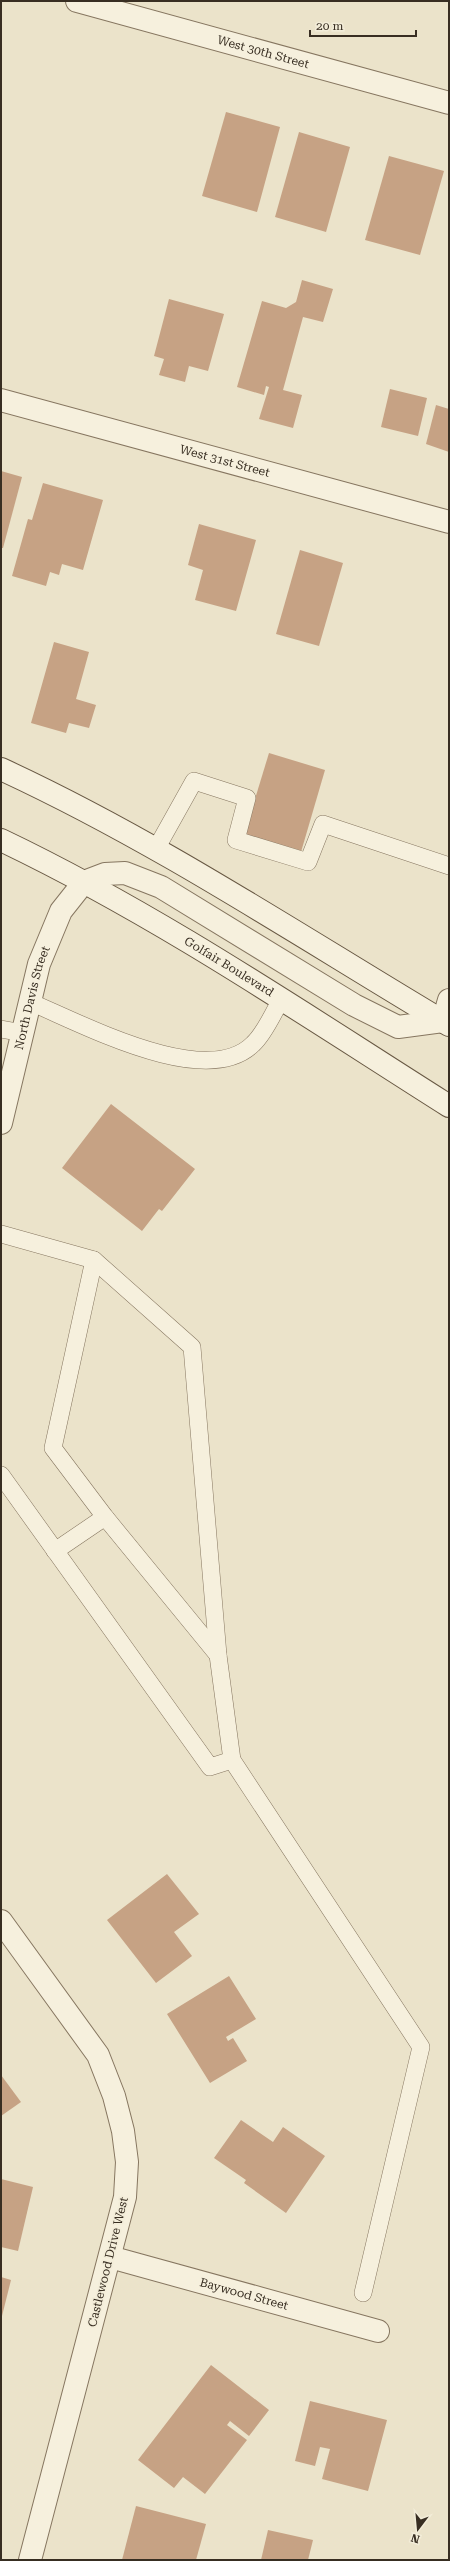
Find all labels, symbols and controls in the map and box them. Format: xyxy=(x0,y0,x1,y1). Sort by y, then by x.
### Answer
scale bar xyxy=(310,12,416,38)
text: 20 m xyxy=(316,19,343,33)
street label: West 30th Street xyxy=(216,33,311,71)
street label: West 31st Street xyxy=(178,442,272,480)
street label: Golfair Boulevard xyxy=(182,934,277,1000)
street label: North Davis Street xyxy=(12,943,53,1051)
street label: Castlewood Drive West xyxy=(85,2195,131,2328)
street label: Baywood Street xyxy=(198,2275,290,2313)
north arrow xyxy=(398,2509,438,2549)
text: N xyxy=(409,2531,421,2546)

